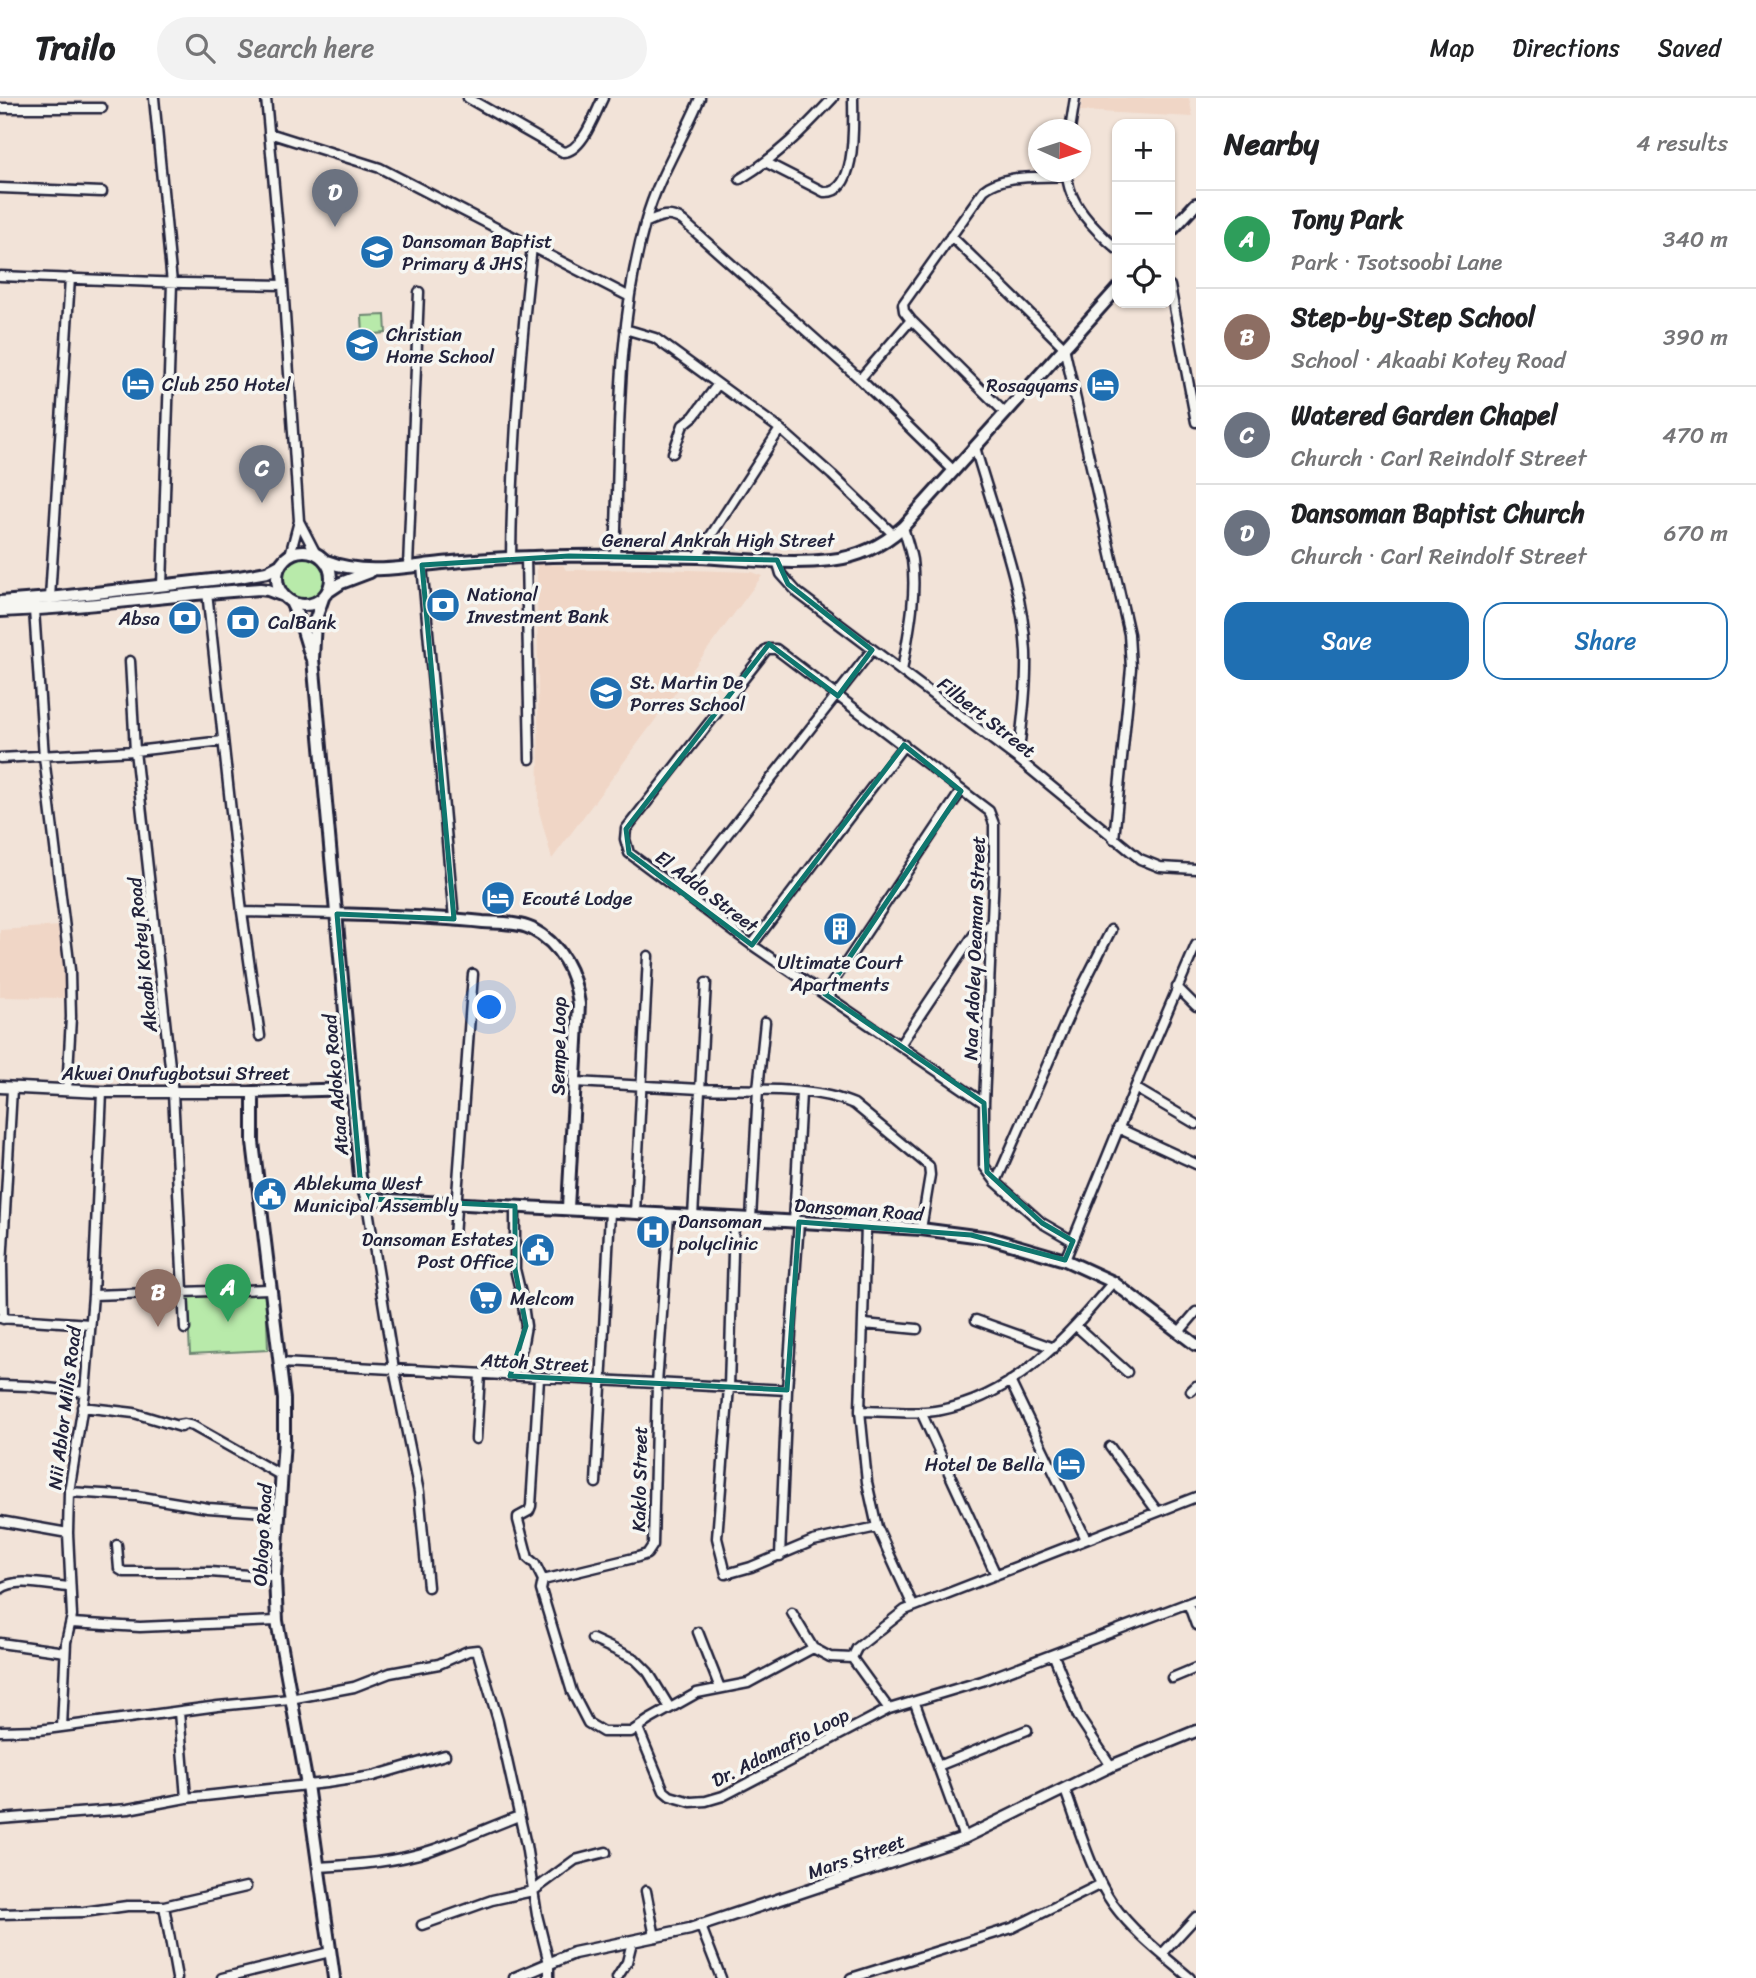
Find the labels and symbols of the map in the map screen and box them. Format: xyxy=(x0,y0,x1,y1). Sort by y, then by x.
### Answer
north arrow xyxy=(1028,119,1091,182)
pin: D xyxy=(312,169,358,227)
place label: Dansoman Baptist Primary & JHS xyxy=(402,225,552,280)
school or university icon: Dansoman Baptist Primary & JHS xyxy=(358,233,396,271)
place label: Christian Home School xyxy=(386,318,495,373)
school or university icon: Christian Home School xyxy=(343,326,381,364)
hotel icon: Club 250 Hotel xyxy=(119,365,157,403)
hotel icon: Rosagyams xyxy=(1084,366,1122,404)
place label: Club 250 Hotel xyxy=(162,368,291,401)
place label: Rosagyams xyxy=(986,369,1078,402)
pin: C xyxy=(239,445,285,503)
street label: General Ankrah High Street xyxy=(602,524,836,557)
place label: National Investment Bank xyxy=(466,578,609,633)
bank icon: National Investment Bank xyxy=(424,586,462,624)
bank icon: Absa xyxy=(166,599,204,637)
place label: Absa xyxy=(118,602,160,635)
bank icon: CalBank xyxy=(224,603,262,641)
place label: CalBank xyxy=(268,606,337,639)
place label: St. Martin De Porres School xyxy=(630,666,746,721)
street label: Filbert Street xyxy=(930,668,1043,767)
school or university icon: St. Martin De Porres School xyxy=(587,674,625,712)
street label: Naa Adoley Oeaman Street xyxy=(954,835,995,1061)
street label: El Addo Street xyxy=(648,841,767,942)
street label: Akaabi Kotey Road xyxy=(118,875,167,1035)
hotel icon: Ecouté Lodge xyxy=(479,879,517,917)
place label: Ecouté Lodge xyxy=(522,882,633,915)
building icon: Ultimate Court Apartments xyxy=(821,910,859,948)
place label: Ultimate Court Apartments xyxy=(777,946,904,1001)
your location xyxy=(472,990,506,1024)
street label: Sempe Loop xyxy=(541,996,576,1096)
street label: Ataa Adoko Road xyxy=(313,1011,358,1158)
street label: Akwei Onufugbotsui Street xyxy=(61,1057,290,1090)
place label: Ablekuma West Municipal Assembly xyxy=(293,1167,459,1222)
public building icon: Ablekuma West Municipal Assembly xyxy=(251,1175,289,1213)
street label: Dansoman Road xyxy=(793,1189,926,1231)
place label: Dansoman polyclinic xyxy=(677,1205,762,1260)
hospital icon: Dansoman polyclinic xyxy=(634,1213,672,1251)
place label: Dansoman Estates Post Office xyxy=(362,1223,514,1278)
public building icon: Dansoman Estates Post Office xyxy=(519,1231,557,1269)
pin: A xyxy=(205,1264,251,1322)
pin: B xyxy=(135,1269,181,1327)
supermarket icon: Melcom xyxy=(467,1279,505,1317)
place label: Melcom xyxy=(510,1282,574,1315)
street label: Nii Ablor Mills Road xyxy=(38,1323,91,1492)
street label: Attoh Street xyxy=(479,1343,590,1382)
street label: Kaklo Street xyxy=(622,1426,657,1532)
hotel icon: Hotel De Bella xyxy=(1050,1445,1088,1483)
place label: Hotel De Bella xyxy=(925,1448,1044,1481)
street label: Oblogo Road xyxy=(243,1481,282,1587)
street label: Dr. Adamafio Loop xyxy=(705,1698,855,1796)
street label: Mars Street xyxy=(803,1824,910,1889)

